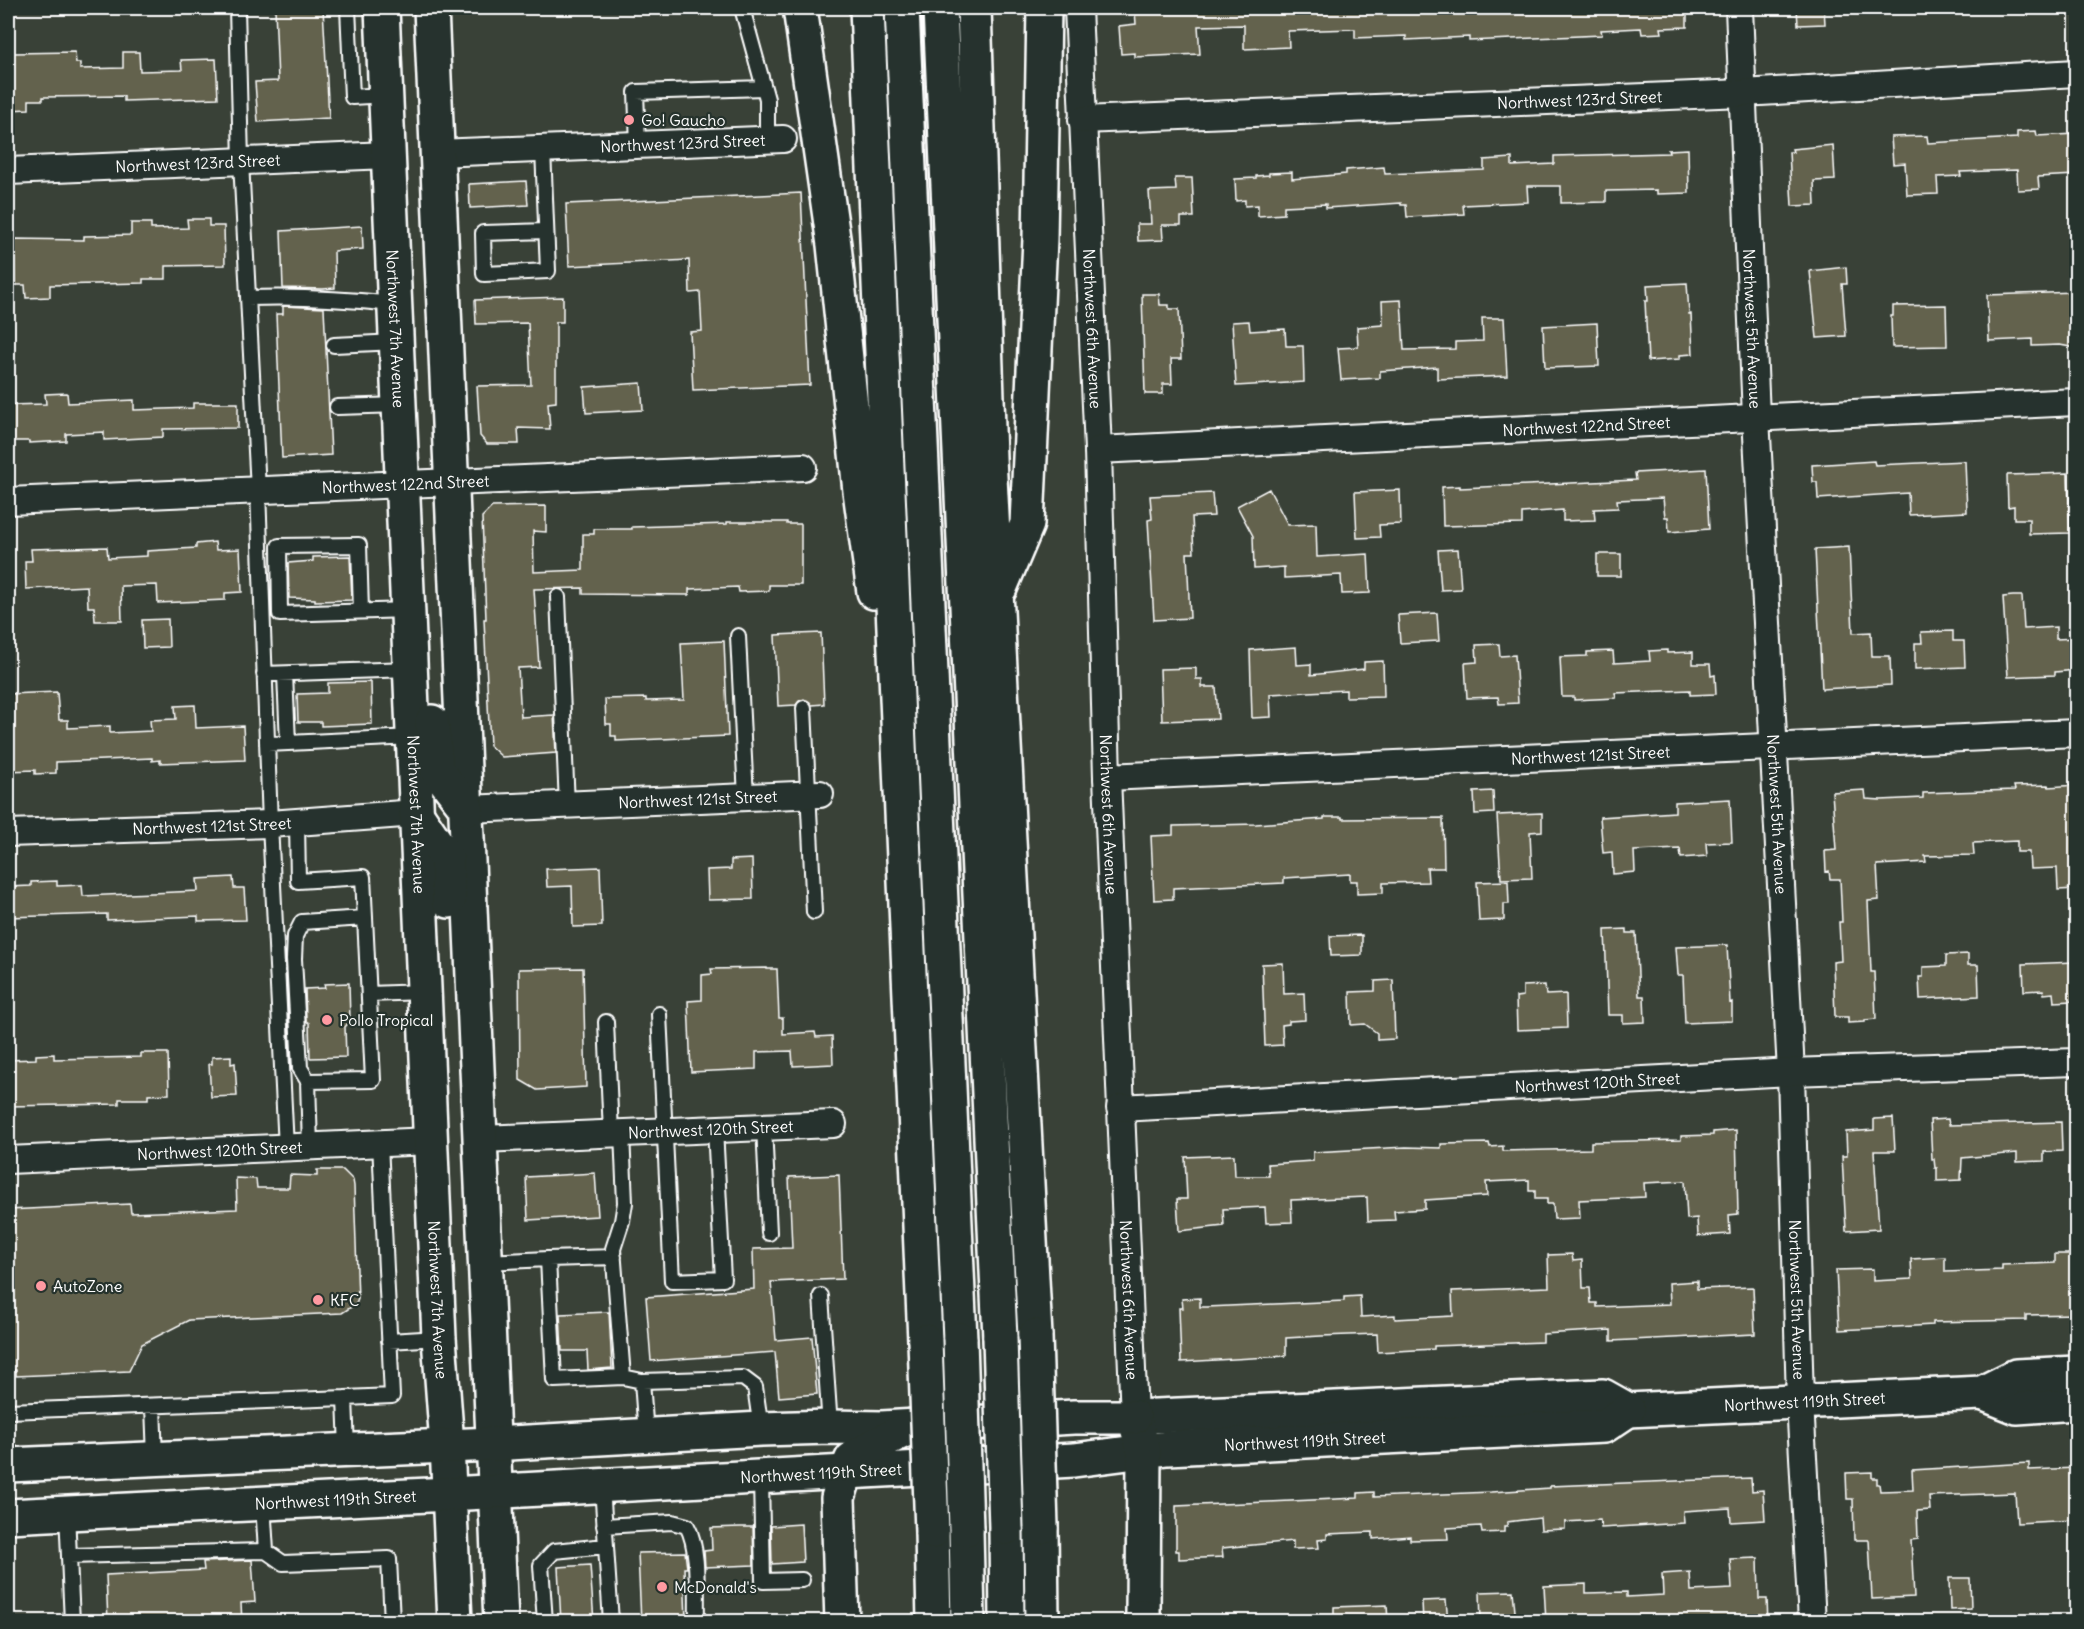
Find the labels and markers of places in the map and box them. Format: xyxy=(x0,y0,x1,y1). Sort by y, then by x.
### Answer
place label: Go! Gaucho xyxy=(641,110,725,130)
marker: Go! Gaucho xyxy=(622,113,636,127)
place label: Pollo Tropical xyxy=(339,1010,433,1030)
marker: Pollo Tropical xyxy=(320,1013,334,1027)
place label: AutoZone xyxy=(53,1276,122,1296)
marker: AutoZone xyxy=(34,1279,48,1293)
place label: KFC xyxy=(330,1290,359,1310)
marker: KFC xyxy=(311,1293,325,1307)
place label: McDonald's xyxy=(674,1577,757,1597)
marker: McDonald's xyxy=(655,1580,669,1594)

